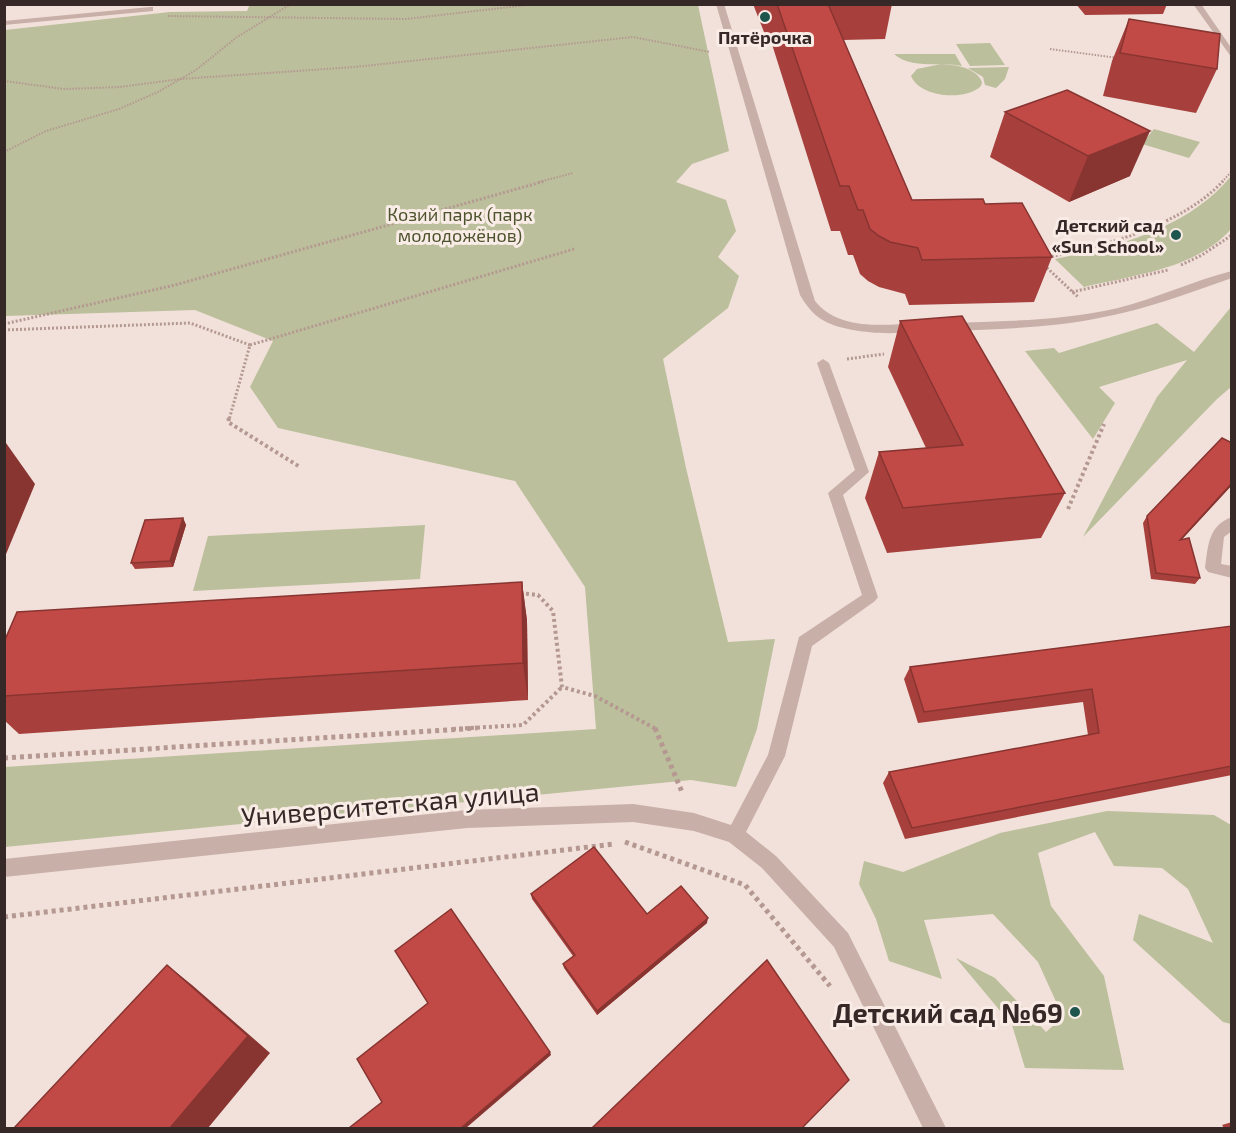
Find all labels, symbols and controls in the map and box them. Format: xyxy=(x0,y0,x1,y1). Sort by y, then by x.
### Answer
marker: Пятёрочка xyxy=(758,10,772,24)
place label: Пятёрочка xyxy=(718,26,812,48)
park label: Козий парк (парк молодожёнов) xyxy=(387,203,533,246)
place label: Детский сад «Sun School» xyxy=(1052,214,1164,257)
marker: Детский сад «Sun School» xyxy=(1169,228,1183,242)
street label: Университетская улица xyxy=(240,774,541,833)
place label: Детский сад №69 xyxy=(833,996,1063,1028)
marker: Детский сад №69 xyxy=(1068,1005,1082,1019)

